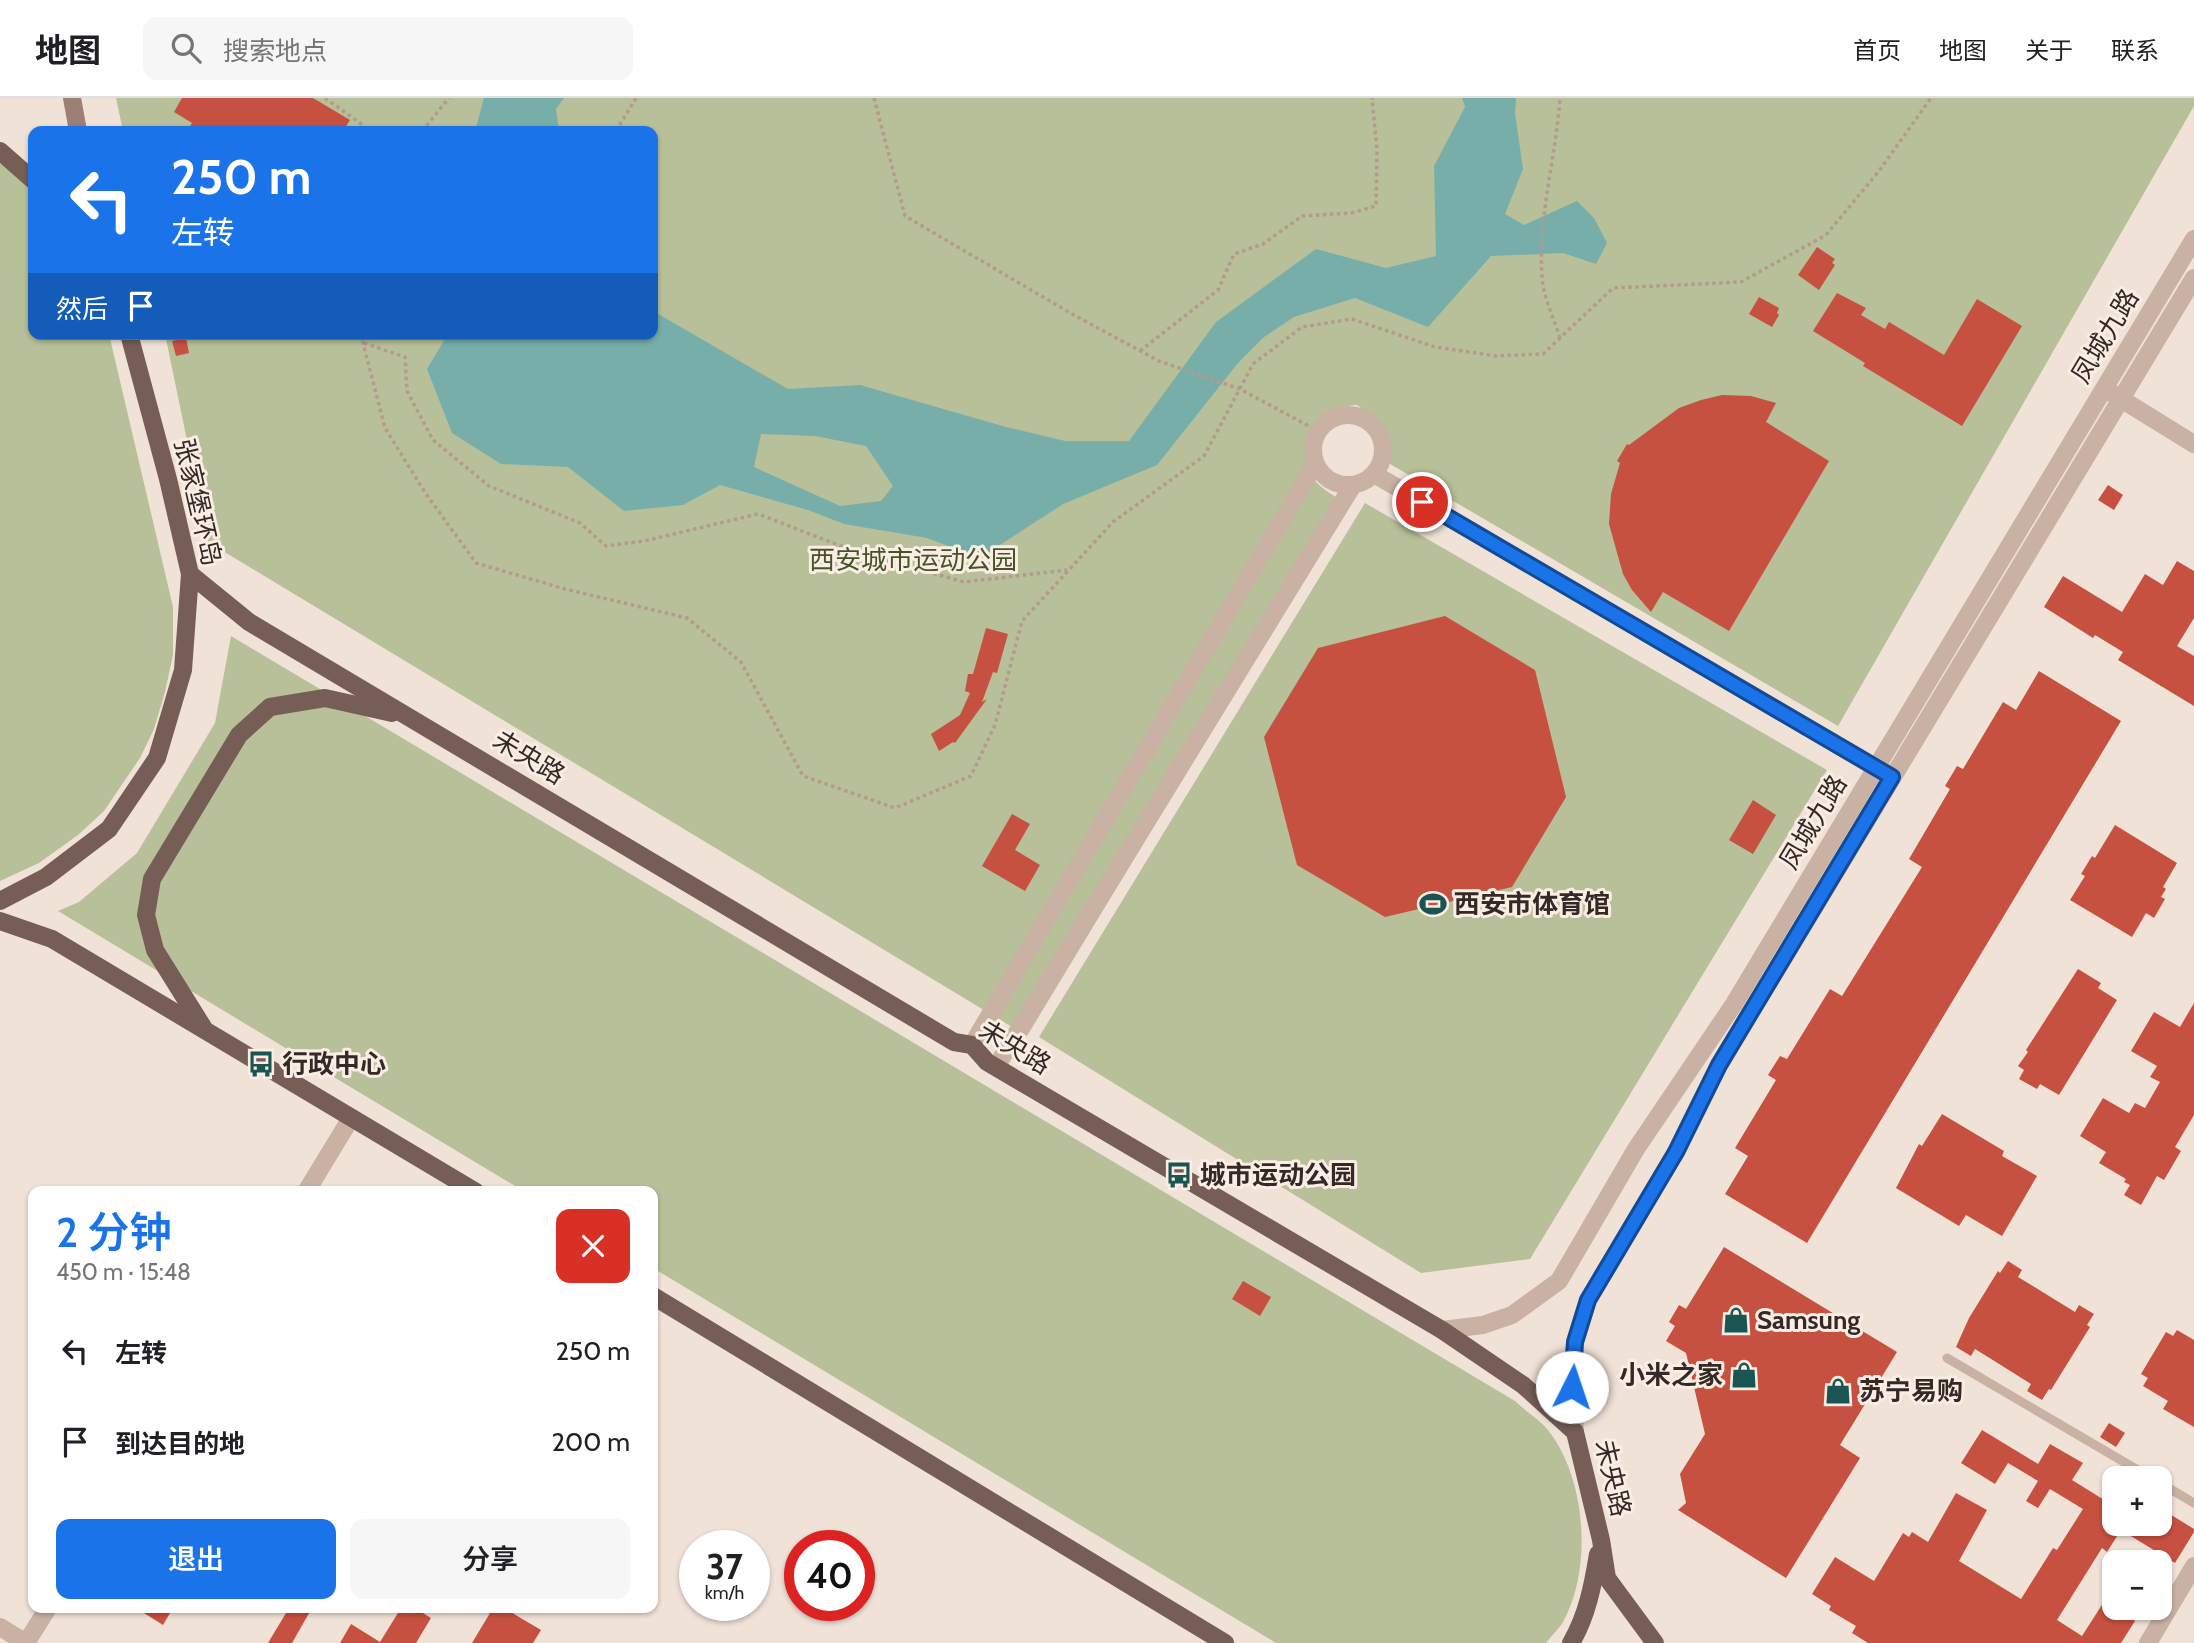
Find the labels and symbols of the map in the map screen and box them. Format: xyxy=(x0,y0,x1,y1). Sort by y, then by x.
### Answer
street label: 凤城九路 xyxy=(2064,283,2146,389)
street label: 张家堡环岛 xyxy=(168,435,228,569)
pin xyxy=(1392,472,1452,532)
park label: 西安城市运动公园 xyxy=(809,544,1017,576)
street label: 未央路 xyxy=(487,723,571,791)
street label: 凤城九路 xyxy=(1772,769,1854,875)
place label: 西安市体育馆 xyxy=(1454,888,1610,920)
sports icon: 西安市体育馆 xyxy=(1418,889,1448,919)
street label: 未央路 xyxy=(973,1013,1057,1081)
place label: 行政中心 xyxy=(282,1048,386,1080)
bus stop icon: 行政中心 xyxy=(246,1049,276,1079)
place label: 城市运动公园 xyxy=(1200,1159,1356,1191)
bus stop icon: 城市运动公园 xyxy=(1164,1160,1194,1190)
place label: Samsung xyxy=(1757,1304,1860,1336)
shop icon: Samsung xyxy=(1721,1305,1751,1335)
position arrow xyxy=(1535,1350,1609,1424)
place label: 小米之家 xyxy=(1619,1359,1723,1391)
shop icon: 小米之家 xyxy=(1729,1360,1759,1390)
place label: 苏宁易购 xyxy=(1859,1375,1963,1407)
shop icon: 苏宁易购 xyxy=(1823,1376,1853,1406)
street label: 未央路 xyxy=(1589,1436,1637,1520)
speed limit sign: 40 xyxy=(784,1530,875,1621)

